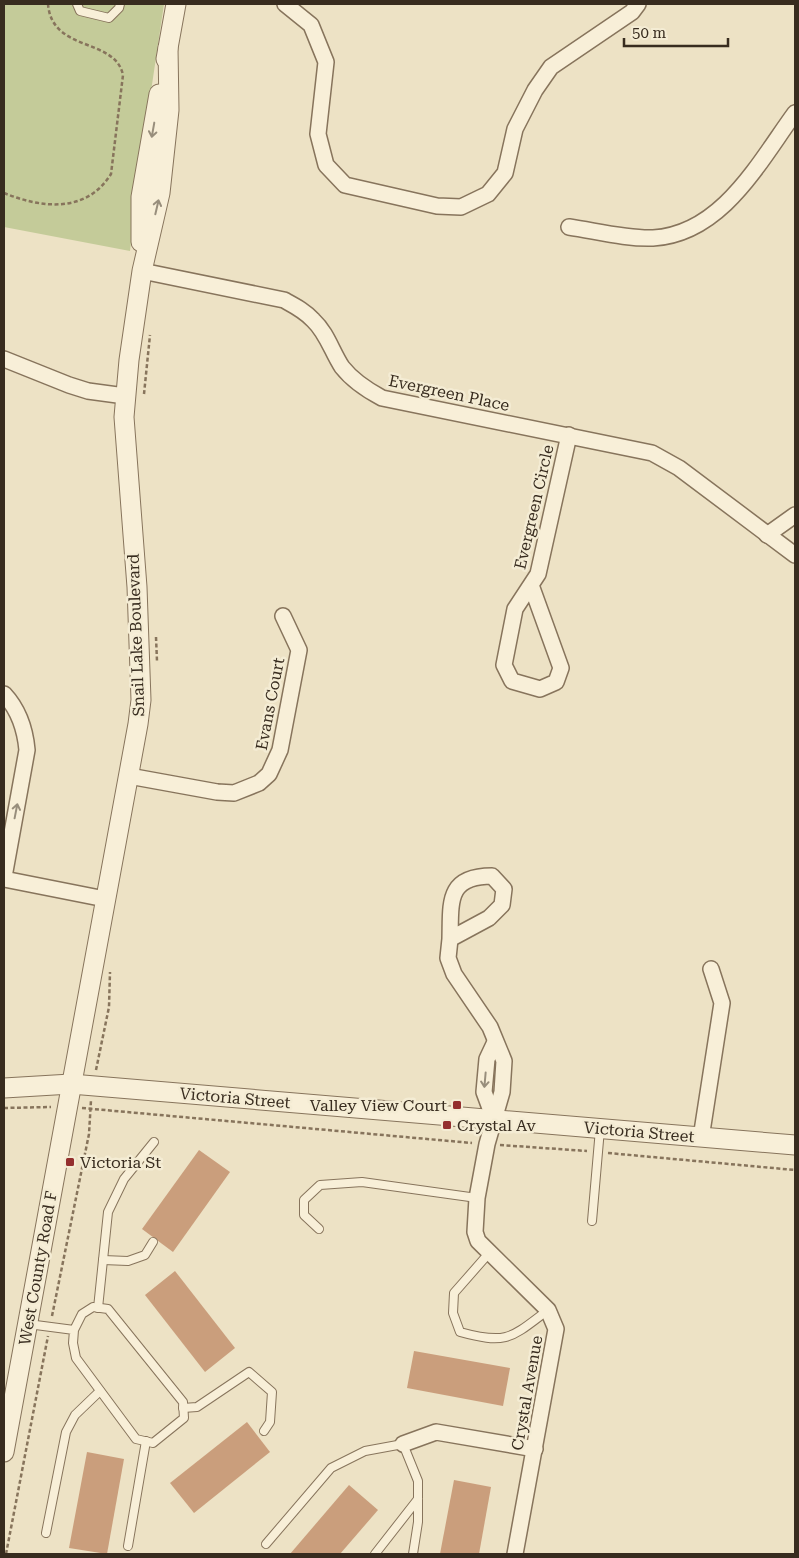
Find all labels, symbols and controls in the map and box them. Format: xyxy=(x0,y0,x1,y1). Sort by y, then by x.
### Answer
scale bar xyxy=(624,15,728,47)
text: 50 m xyxy=(632,24,667,42)
one-way arrow xyxy=(147,122,157,138)
one-way arrow xyxy=(153,199,162,215)
street label: Evergreen Place xyxy=(387,371,511,415)
street label: Evergreen Circle xyxy=(510,443,558,571)
street label: Snail Lake Boulevard xyxy=(124,553,148,717)
street label: Evans Court xyxy=(252,656,288,752)
one-way arrow xyxy=(12,804,21,820)
one-way arrow xyxy=(481,1072,490,1088)
street label: Victoria Street xyxy=(179,1084,291,1112)
place label: Valley View Court xyxy=(310,1096,447,1115)
marker: Valley View Court xyxy=(451,1099,463,1111)
place label: Crystal Av xyxy=(457,1116,537,1135)
street label: Victoria Street xyxy=(583,1118,695,1146)
marker: Crystal Av xyxy=(441,1119,453,1131)
place label: Victoria St xyxy=(80,1153,161,1172)
marker: Victoria St xyxy=(64,1156,76,1168)
street label: West County Road F xyxy=(15,1189,61,1347)
street label: Crystal Avenue xyxy=(508,1334,546,1452)

